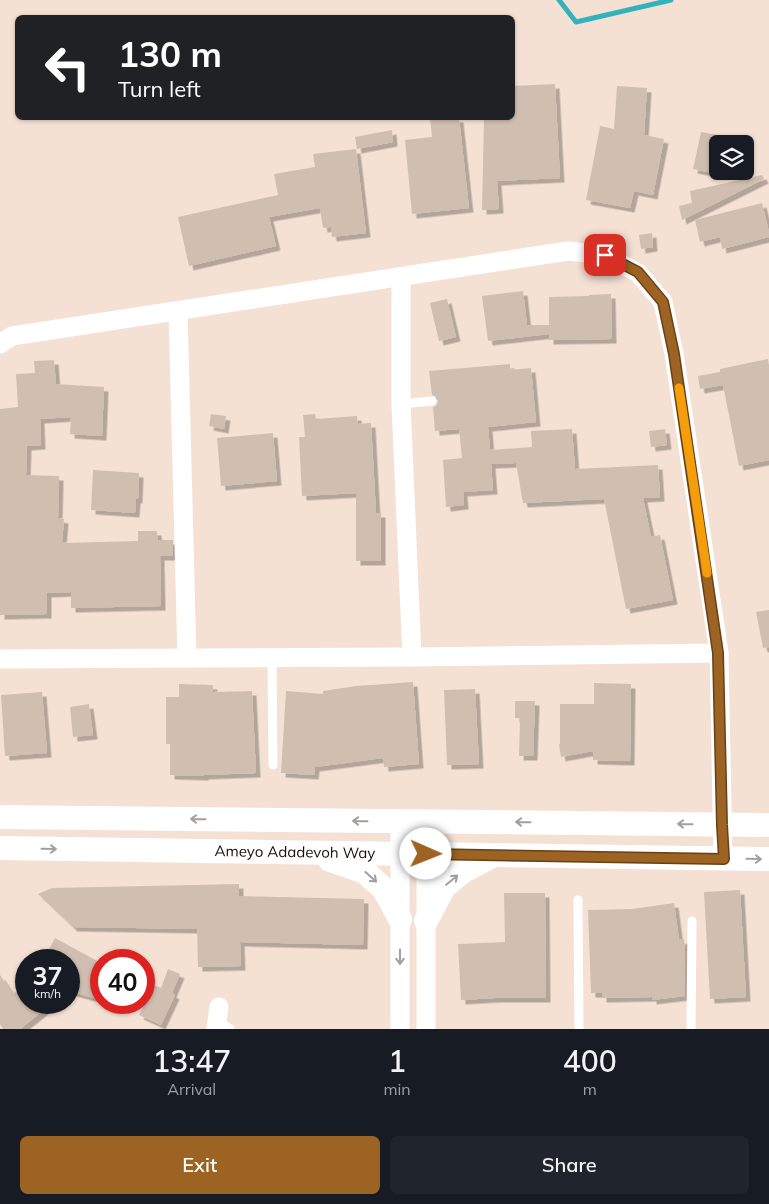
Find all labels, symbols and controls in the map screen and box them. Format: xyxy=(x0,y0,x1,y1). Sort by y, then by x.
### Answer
text: 130 m xyxy=(118,32,222,76)
icon: left xyxy=(35,35,100,100)
text: Turn left xyxy=(118,75,201,103)
map controls xyxy=(709,135,754,180)
button: layers xyxy=(709,135,754,180)
pin xyxy=(584,234,626,276)
icon: arrive xyxy=(591,241,619,269)
one-way arrow xyxy=(190,814,206,824)
one-way arrow xyxy=(353,816,369,825)
one-way arrow xyxy=(515,817,532,827)
one-way arrow xyxy=(678,819,694,829)
position arrow xyxy=(399,827,451,879)
street label: Ameyo Adadevoh Way xyxy=(215,841,375,862)
one-way arrow xyxy=(40,844,56,854)
one-way arrow xyxy=(745,854,761,864)
one-way arrow xyxy=(364,871,377,883)
one-way arrow xyxy=(445,875,458,886)
one-way arrow xyxy=(395,948,405,965)
speed limit sign: 40 xyxy=(90,949,155,1014)
text: 37 xyxy=(32,960,63,991)
text: km/h xyxy=(34,986,61,1001)
text: 13:47 xyxy=(152,1042,231,1080)
text: 1 xyxy=(388,1042,406,1080)
text: 400 xyxy=(563,1042,617,1080)
text: Arrival xyxy=(167,1079,216,1099)
text: min xyxy=(383,1079,411,1099)
text: m xyxy=(583,1079,597,1099)
button: Exit xyxy=(20,1136,380,1194)
button: Share xyxy=(390,1136,749,1194)

